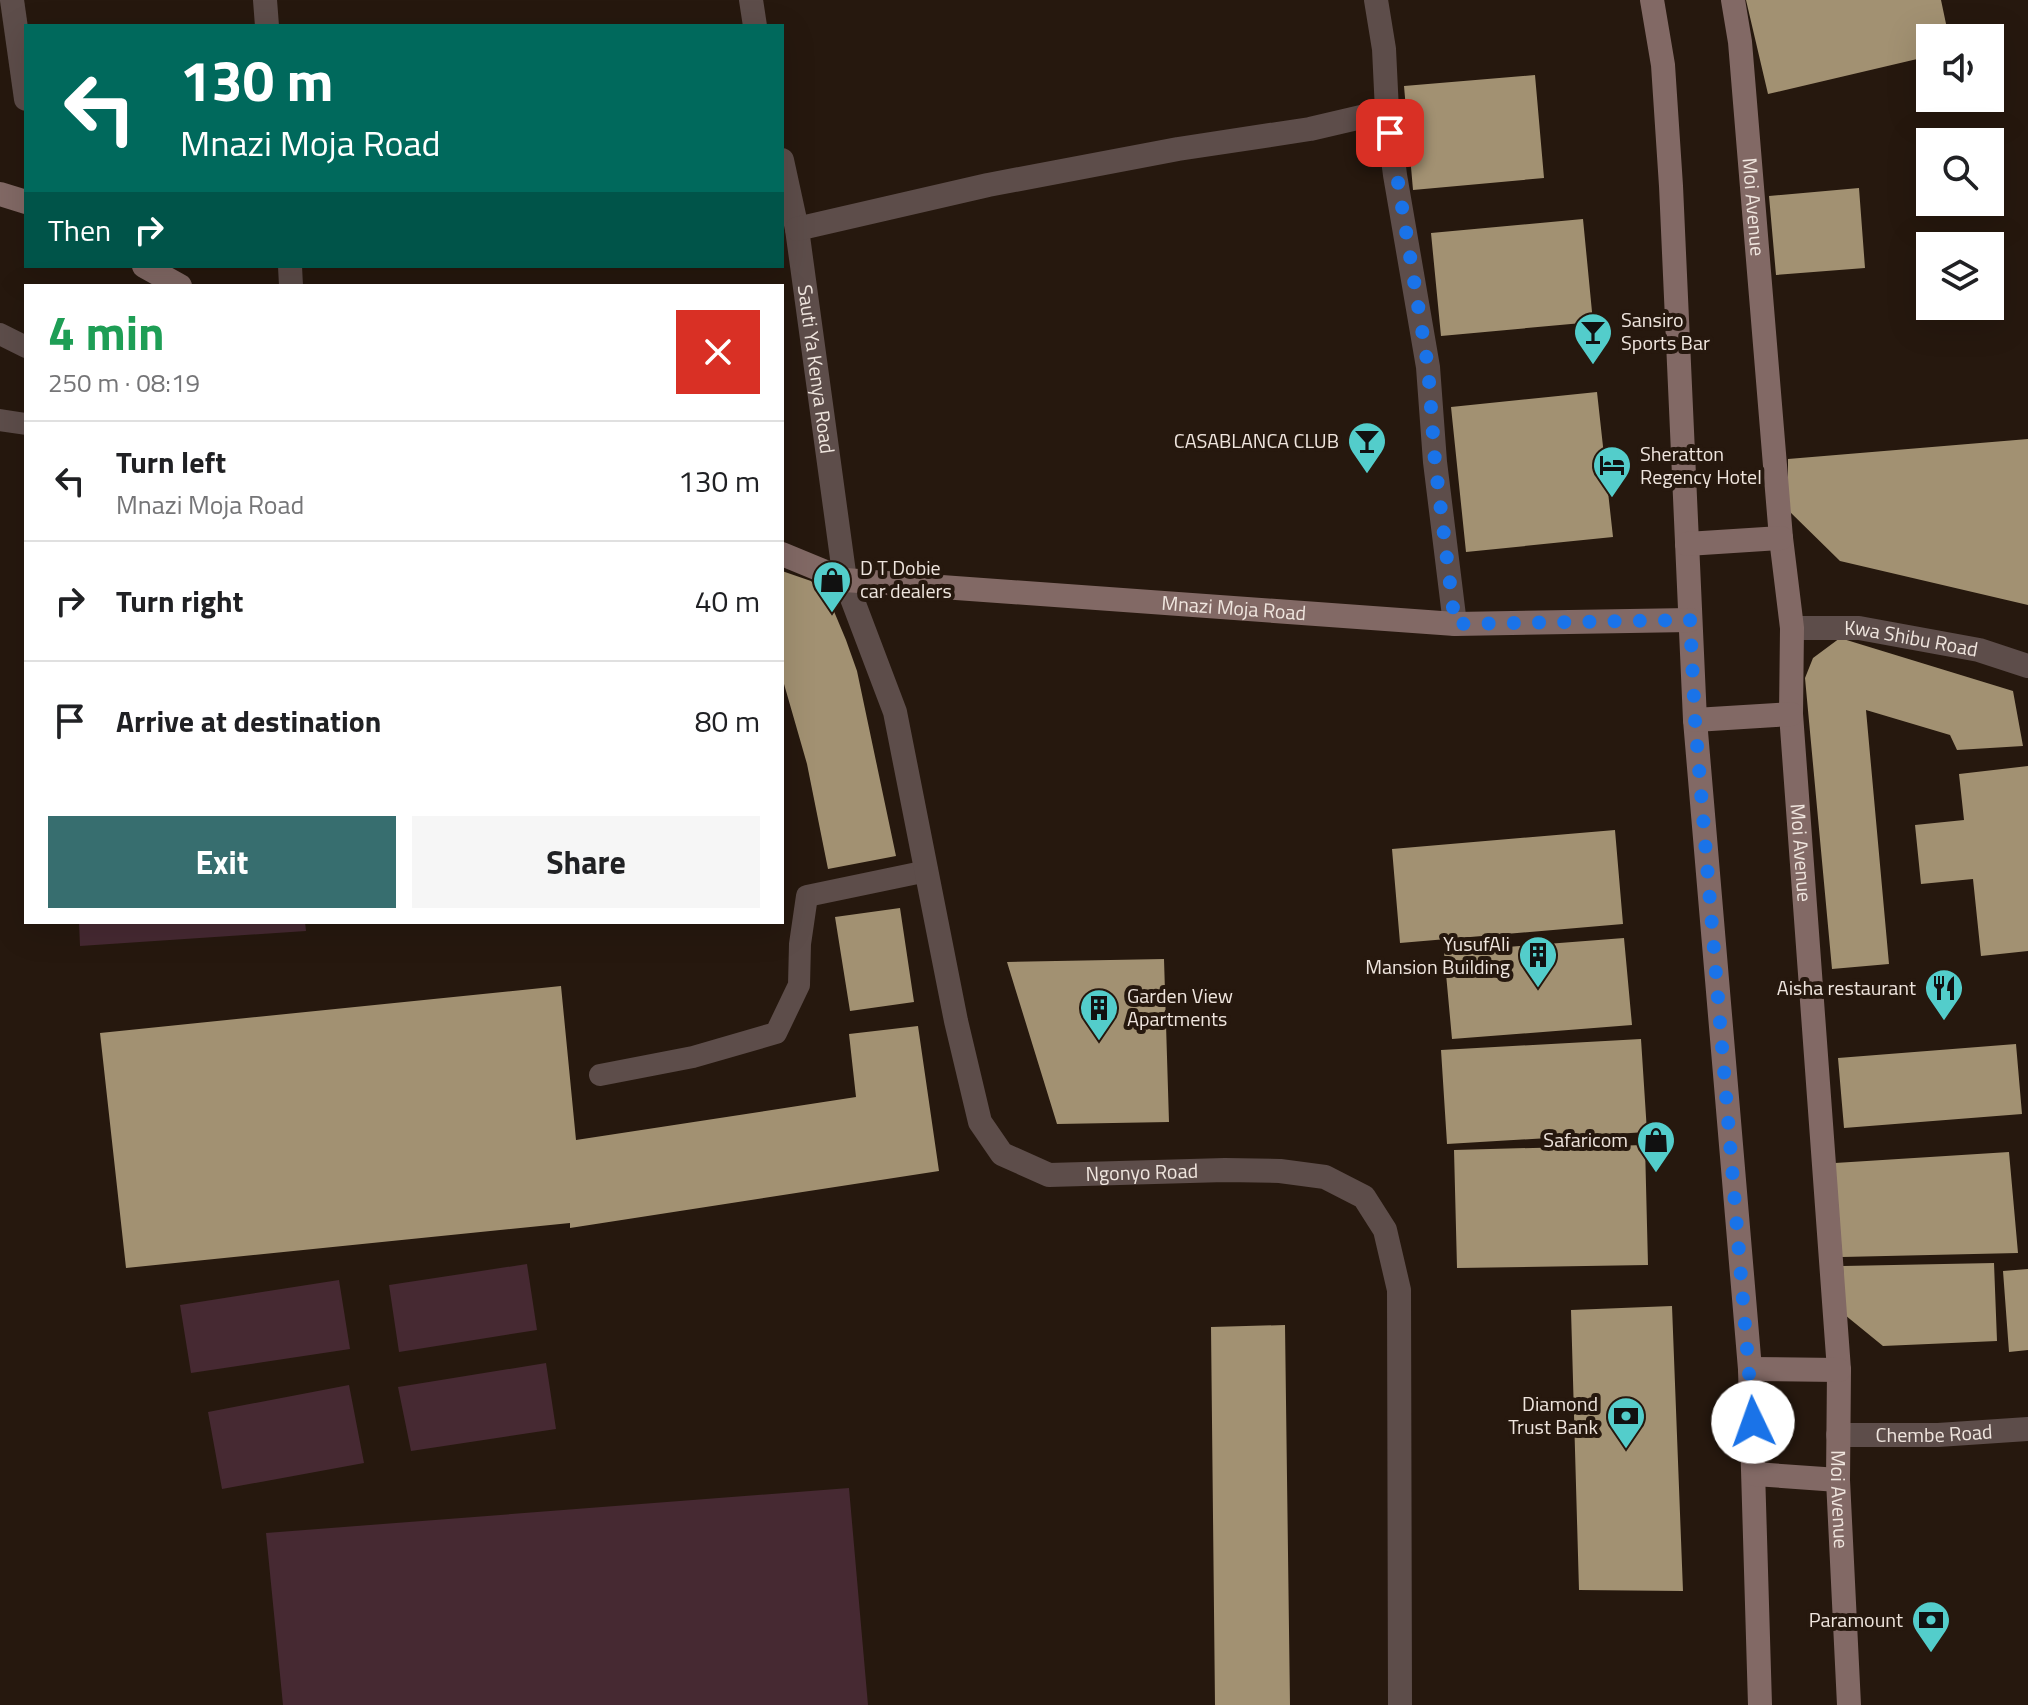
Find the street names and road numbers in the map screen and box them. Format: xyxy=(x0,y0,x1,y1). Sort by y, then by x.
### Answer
street label: Moi Avenue xyxy=(1735,156,1774,257)
street label: Sauti Ya Kenya Road xyxy=(790,283,844,455)
street label: Mnazi Moja Road xyxy=(1160,587,1307,628)
street label: Kwa Shibu Road xyxy=(1844,612,1981,665)
street label: Moi Avenue xyxy=(1783,802,1821,903)
street label: Ngonyo Road xyxy=(1085,1155,1199,1189)
street label: Chembe Road xyxy=(1876,1415,1993,1450)
street label: Moi Avenue xyxy=(1823,1450,1857,1549)

